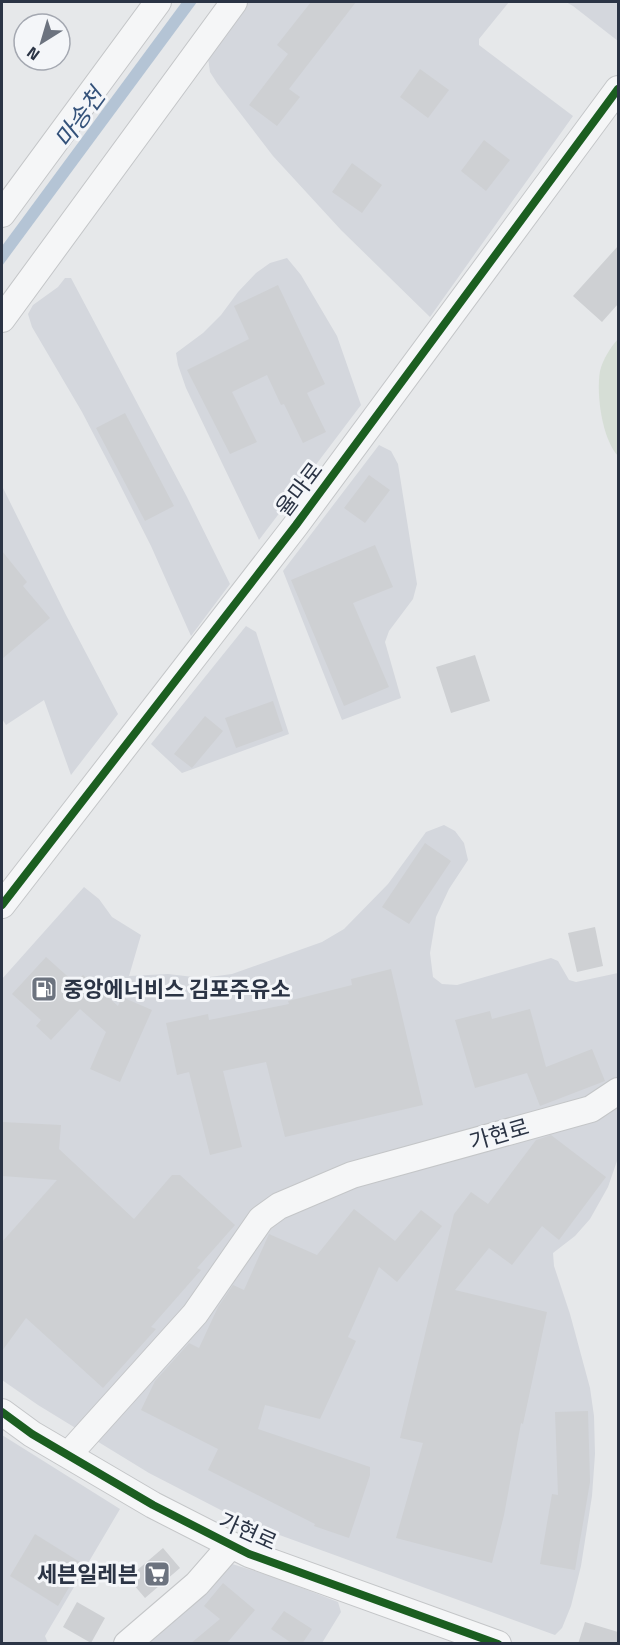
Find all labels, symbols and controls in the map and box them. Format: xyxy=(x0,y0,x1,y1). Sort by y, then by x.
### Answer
north arrow xyxy=(12,12,72,72)
text: N xyxy=(21,41,45,67)
water label: 마송천 xyxy=(45,78,115,155)
street label: 율마로 xyxy=(267,455,331,523)
place label: 중앙에너비스 김포주유소 xyxy=(63,972,290,1006)
fuel station icon: 중앙에너비스 김포주유소 xyxy=(29,974,59,1004)
street label: 가현로 xyxy=(465,1109,533,1159)
street label: 가현로 xyxy=(213,1503,283,1559)
place label: 세븐일레븐 xyxy=(37,1557,138,1591)
supermarket icon: 세븐일레븐 xyxy=(142,1559,172,1589)

